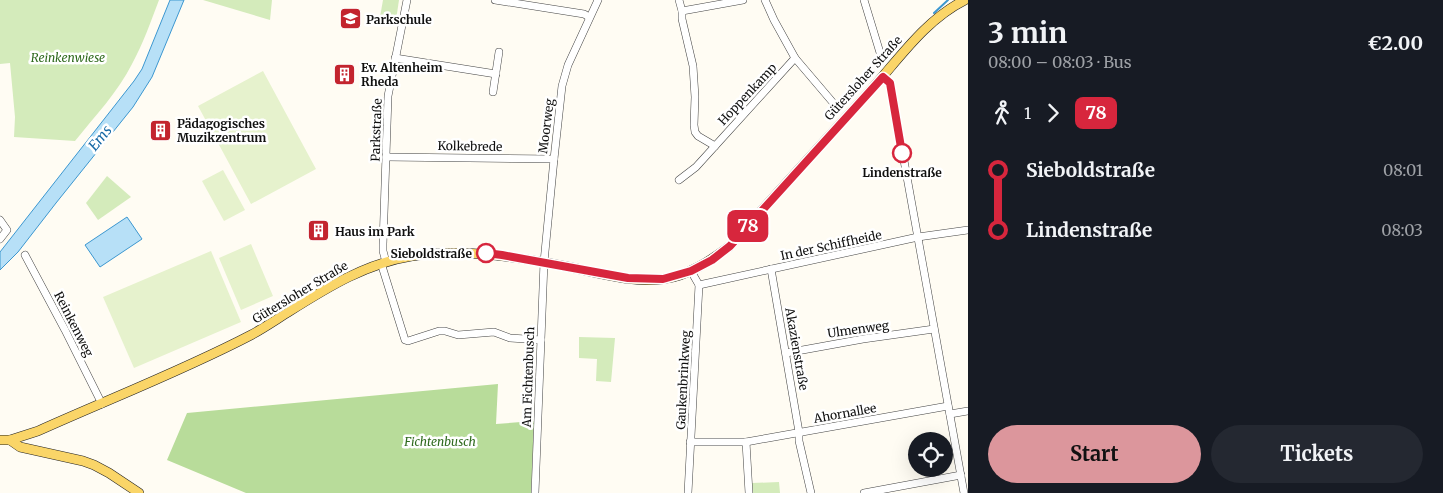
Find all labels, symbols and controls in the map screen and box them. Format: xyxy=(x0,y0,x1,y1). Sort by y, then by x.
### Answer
school or university icon: Parkschule xyxy=(338,7,362,31)
place label: Parkschule xyxy=(366,12,432,27)
text: 3 min xyxy=(988,15,1067,51)
text: €2.00 xyxy=(1367,31,1423,55)
street label: Gütersloher Straße xyxy=(821,33,905,123)
park label: Reinkenwiese xyxy=(31,50,105,65)
text: 08:00 – 08:03 · Bus xyxy=(988,52,1132,72)
place label: Ev. Altenheim Rheda xyxy=(361,60,443,89)
street label: Hoppenkamp xyxy=(715,60,779,128)
building icon: Ev. Altenheim Rheda xyxy=(333,62,357,86)
street label: Moorweg xyxy=(535,97,557,154)
street label: Parkstraße xyxy=(367,98,385,162)
icon: walk xyxy=(988,99,1016,127)
icon: forward xyxy=(1039,99,1067,127)
text: 78 xyxy=(1085,101,1107,124)
text: 1 xyxy=(1024,103,1031,123)
place label: Pädagogisches Muzikzentrum xyxy=(177,116,266,145)
building icon: Pädagogisches Muzikzentrum xyxy=(149,118,173,142)
water label: Ems xyxy=(84,122,116,154)
street label: Kolkebrede xyxy=(437,138,503,154)
marker: Lindenstraße xyxy=(892,143,912,163)
text: Sieboldstraße xyxy=(1026,158,1155,182)
text: 08:01 xyxy=(1383,160,1423,180)
place label: Lindenstraße xyxy=(862,165,942,180)
line badge: 78 xyxy=(726,210,770,242)
text: 78 xyxy=(737,214,759,237)
text: Lindenstraße xyxy=(1026,218,1152,242)
building icon: Haus im Park xyxy=(307,219,331,243)
text: 08:03 xyxy=(1381,220,1423,240)
place label: Haus im Park xyxy=(335,224,415,239)
street label: In der Schiffheide xyxy=(779,227,883,263)
marker: Sieboldstraße xyxy=(476,243,496,263)
place label: Sieboldstraße xyxy=(391,246,472,261)
street label: Gütersloher Straße xyxy=(250,258,350,326)
street label: Reinkenweg xyxy=(51,289,97,360)
street label: Akazienstraße xyxy=(782,305,812,392)
street label: Ulmenweg xyxy=(826,317,891,341)
street label: Am Fichtenbusch xyxy=(519,326,537,429)
street label: Gaukenbrinkweg xyxy=(673,329,693,430)
street label: Ahornallee xyxy=(811,400,878,426)
button: Start xyxy=(988,425,1201,483)
button: Tickets xyxy=(1211,425,1423,483)
map controls xyxy=(908,432,953,477)
button: locate xyxy=(908,432,953,477)
park label: Fichtenbusch xyxy=(403,434,476,449)

